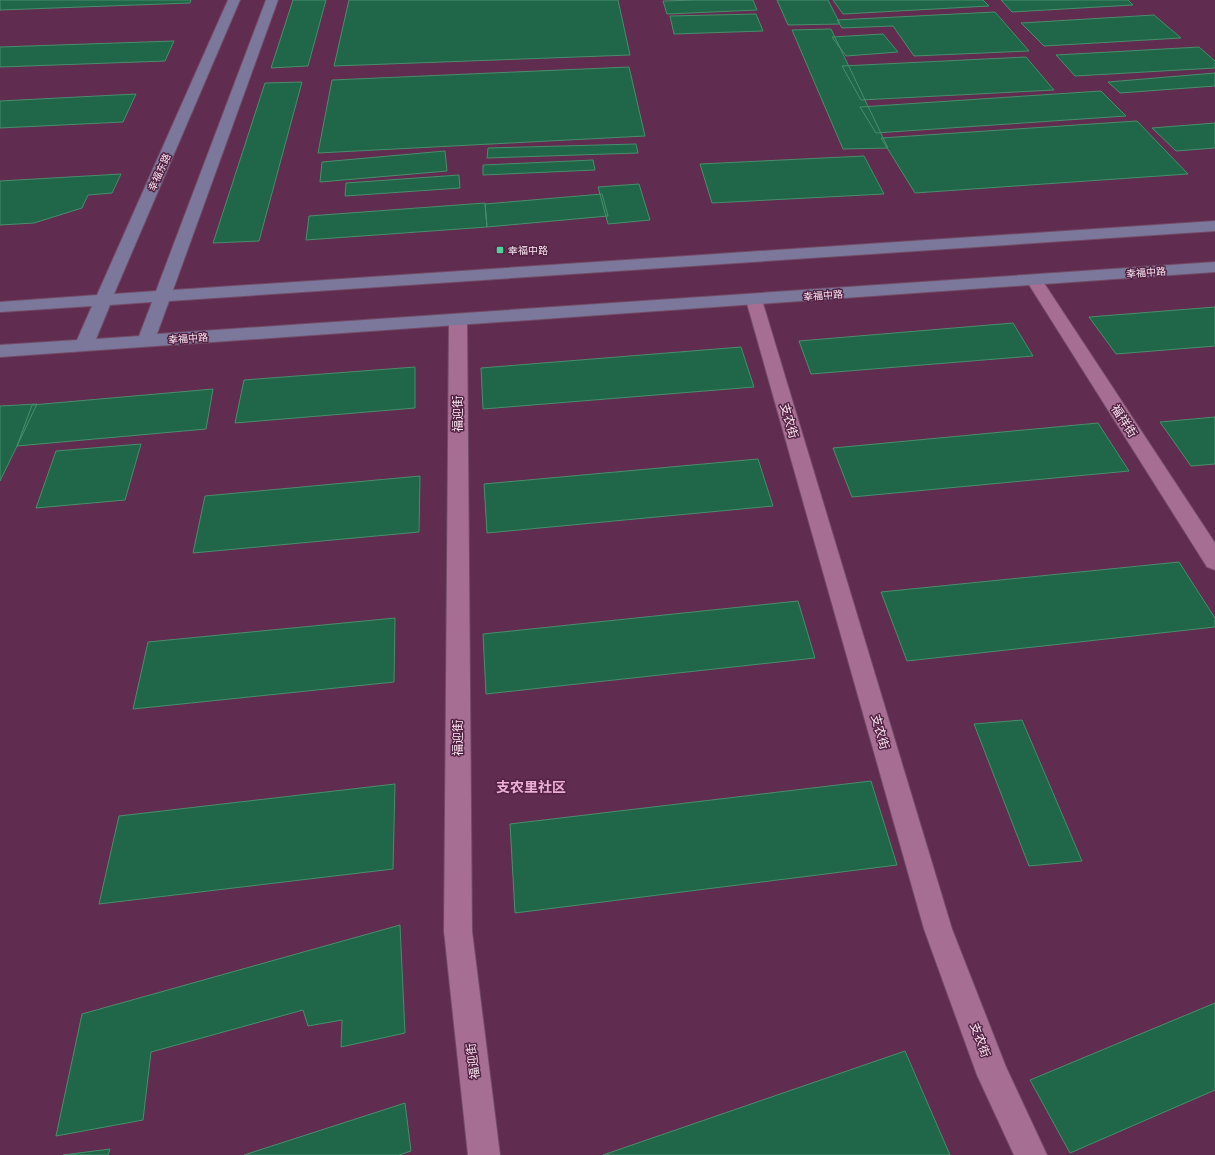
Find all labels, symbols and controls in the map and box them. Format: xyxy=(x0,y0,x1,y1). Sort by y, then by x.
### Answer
street label: 幸福东路 xyxy=(144,151,174,194)
place label: 幸福中路 xyxy=(508,243,548,258)
marker: 幸福中路 xyxy=(495,245,505,255)
street label: 幸福中路 xyxy=(1126,264,1167,281)
street label: 幸福中路 xyxy=(803,287,844,304)
street label: 幸福中路 xyxy=(168,330,209,347)
street label: 福迎街 xyxy=(449,396,466,432)
street label: 支农街 xyxy=(776,401,803,441)
street label: 福祥街 xyxy=(1107,401,1141,440)
street label: 支农街 xyxy=(867,712,894,752)
street label: 福迎街 xyxy=(449,720,466,756)
district label: 支农里社区 xyxy=(496,777,566,797)
street label: 支农街 xyxy=(966,1020,995,1060)
street label: 福迎街 xyxy=(462,1042,483,1080)

